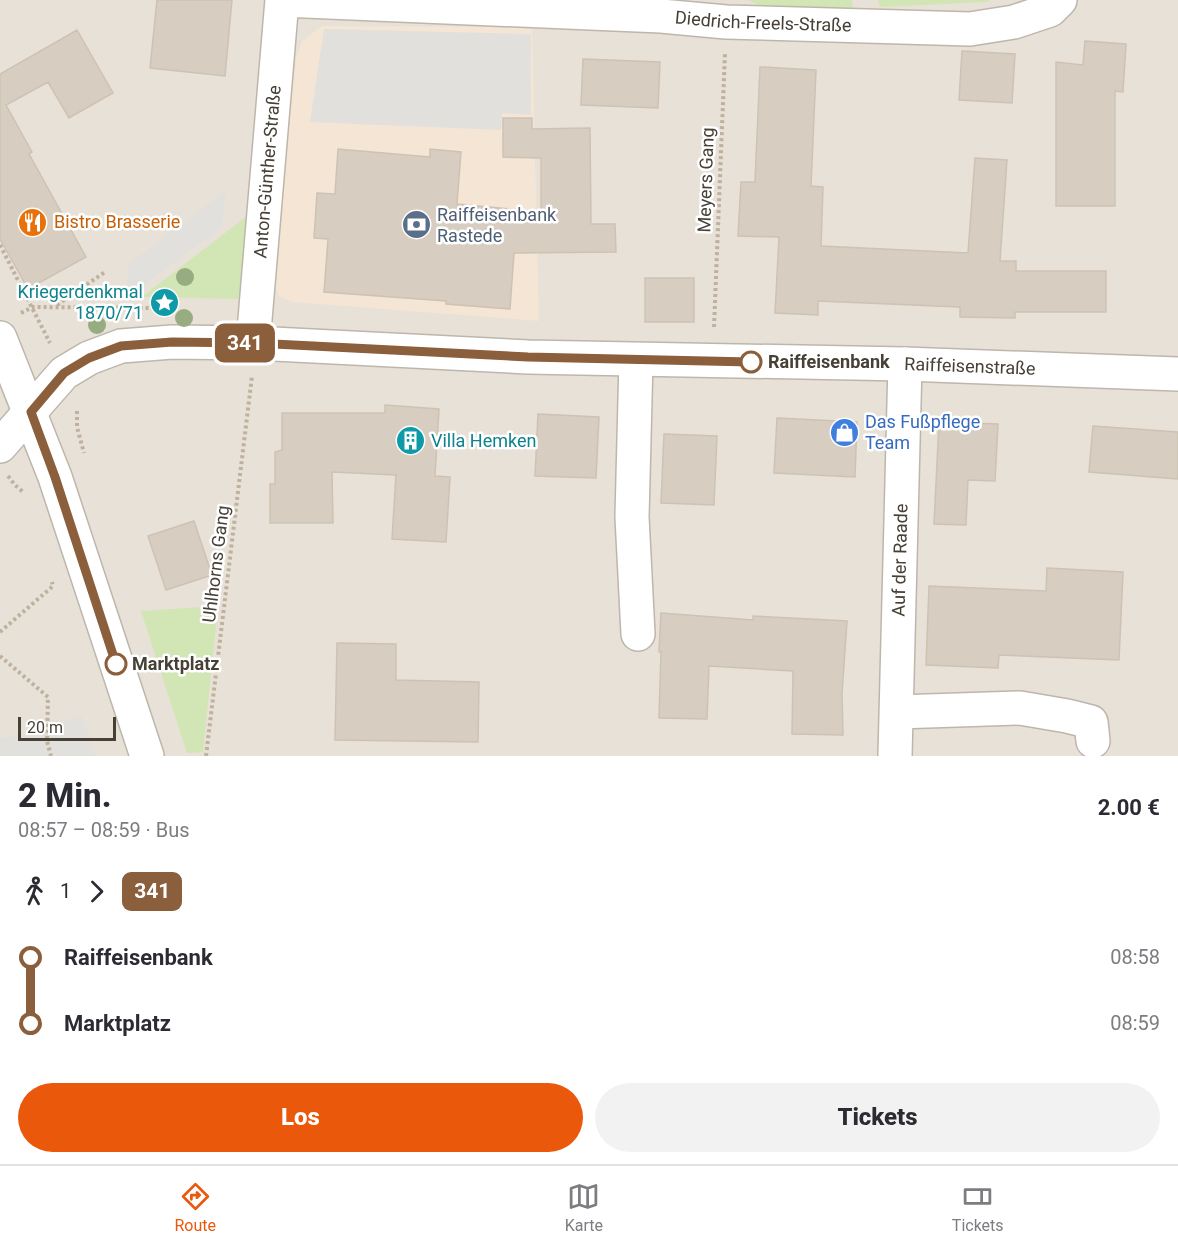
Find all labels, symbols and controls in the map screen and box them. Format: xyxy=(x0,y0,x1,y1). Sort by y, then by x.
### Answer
street label: Diedrich-Freels-Straße xyxy=(674,6,852,36)
street label: Anton-Günther-Straße xyxy=(249,84,285,259)
street label: Meyers Gang xyxy=(693,127,718,233)
place label: Raiffeisenbank Rastede xyxy=(437,204,557,246)
restaurant icon: Bistro Brasserie xyxy=(17,206,49,238)
bank icon: Raiffeisenbank Rastede xyxy=(400,209,432,241)
place label: Bistro Brasserie xyxy=(54,211,180,232)
place label: Kriegerdenkmal 1870/71 xyxy=(17,281,143,323)
place icon: Kriegerdenkmal 1870/71 xyxy=(148,286,180,318)
line badge: 341 xyxy=(210,324,280,362)
text: 341 xyxy=(227,331,263,355)
marker: Raiffeisenbank xyxy=(740,351,762,373)
place label: Raiffeisenbank xyxy=(768,351,890,372)
street label: Raiffeisenstraße xyxy=(904,353,1036,379)
place label: Das Fußpflege Team xyxy=(865,411,980,453)
shop icon: Das Fußpflege Team xyxy=(828,416,860,448)
building icon: Villa Hemken xyxy=(394,425,426,457)
place label: Villa Hemken xyxy=(431,430,536,451)
street label: Auf der Raade xyxy=(888,503,911,617)
street label: Uhlhorns Gang xyxy=(198,504,233,624)
marker: Marktplatz xyxy=(105,653,127,675)
place label: Marktplatz xyxy=(132,653,219,674)
scale bar xyxy=(18,714,116,742)
text: 20 m xyxy=(27,718,63,737)
text: 2 Min. xyxy=(18,776,111,815)
text: 2.00 € xyxy=(1098,795,1160,820)
text: 08:57 – 08:59 · Bus xyxy=(18,818,190,842)
icon: walk xyxy=(18,875,51,908)
icon: forward xyxy=(80,875,113,908)
text: 1 xyxy=(60,879,71,903)
text: 341 xyxy=(134,879,170,903)
text: Raiffeisenbank xyxy=(64,945,213,970)
text: 08:58 xyxy=(1110,945,1160,969)
text: Marktplatz xyxy=(64,1011,171,1036)
text: 08:59 xyxy=(1110,1011,1160,1035)
button: Los xyxy=(18,1083,583,1152)
button: Tickets xyxy=(595,1083,1160,1152)
tab: Route xyxy=(174,1180,216,1235)
tab: Karte xyxy=(565,1180,603,1235)
tab: Tickets xyxy=(952,1180,1004,1235)

